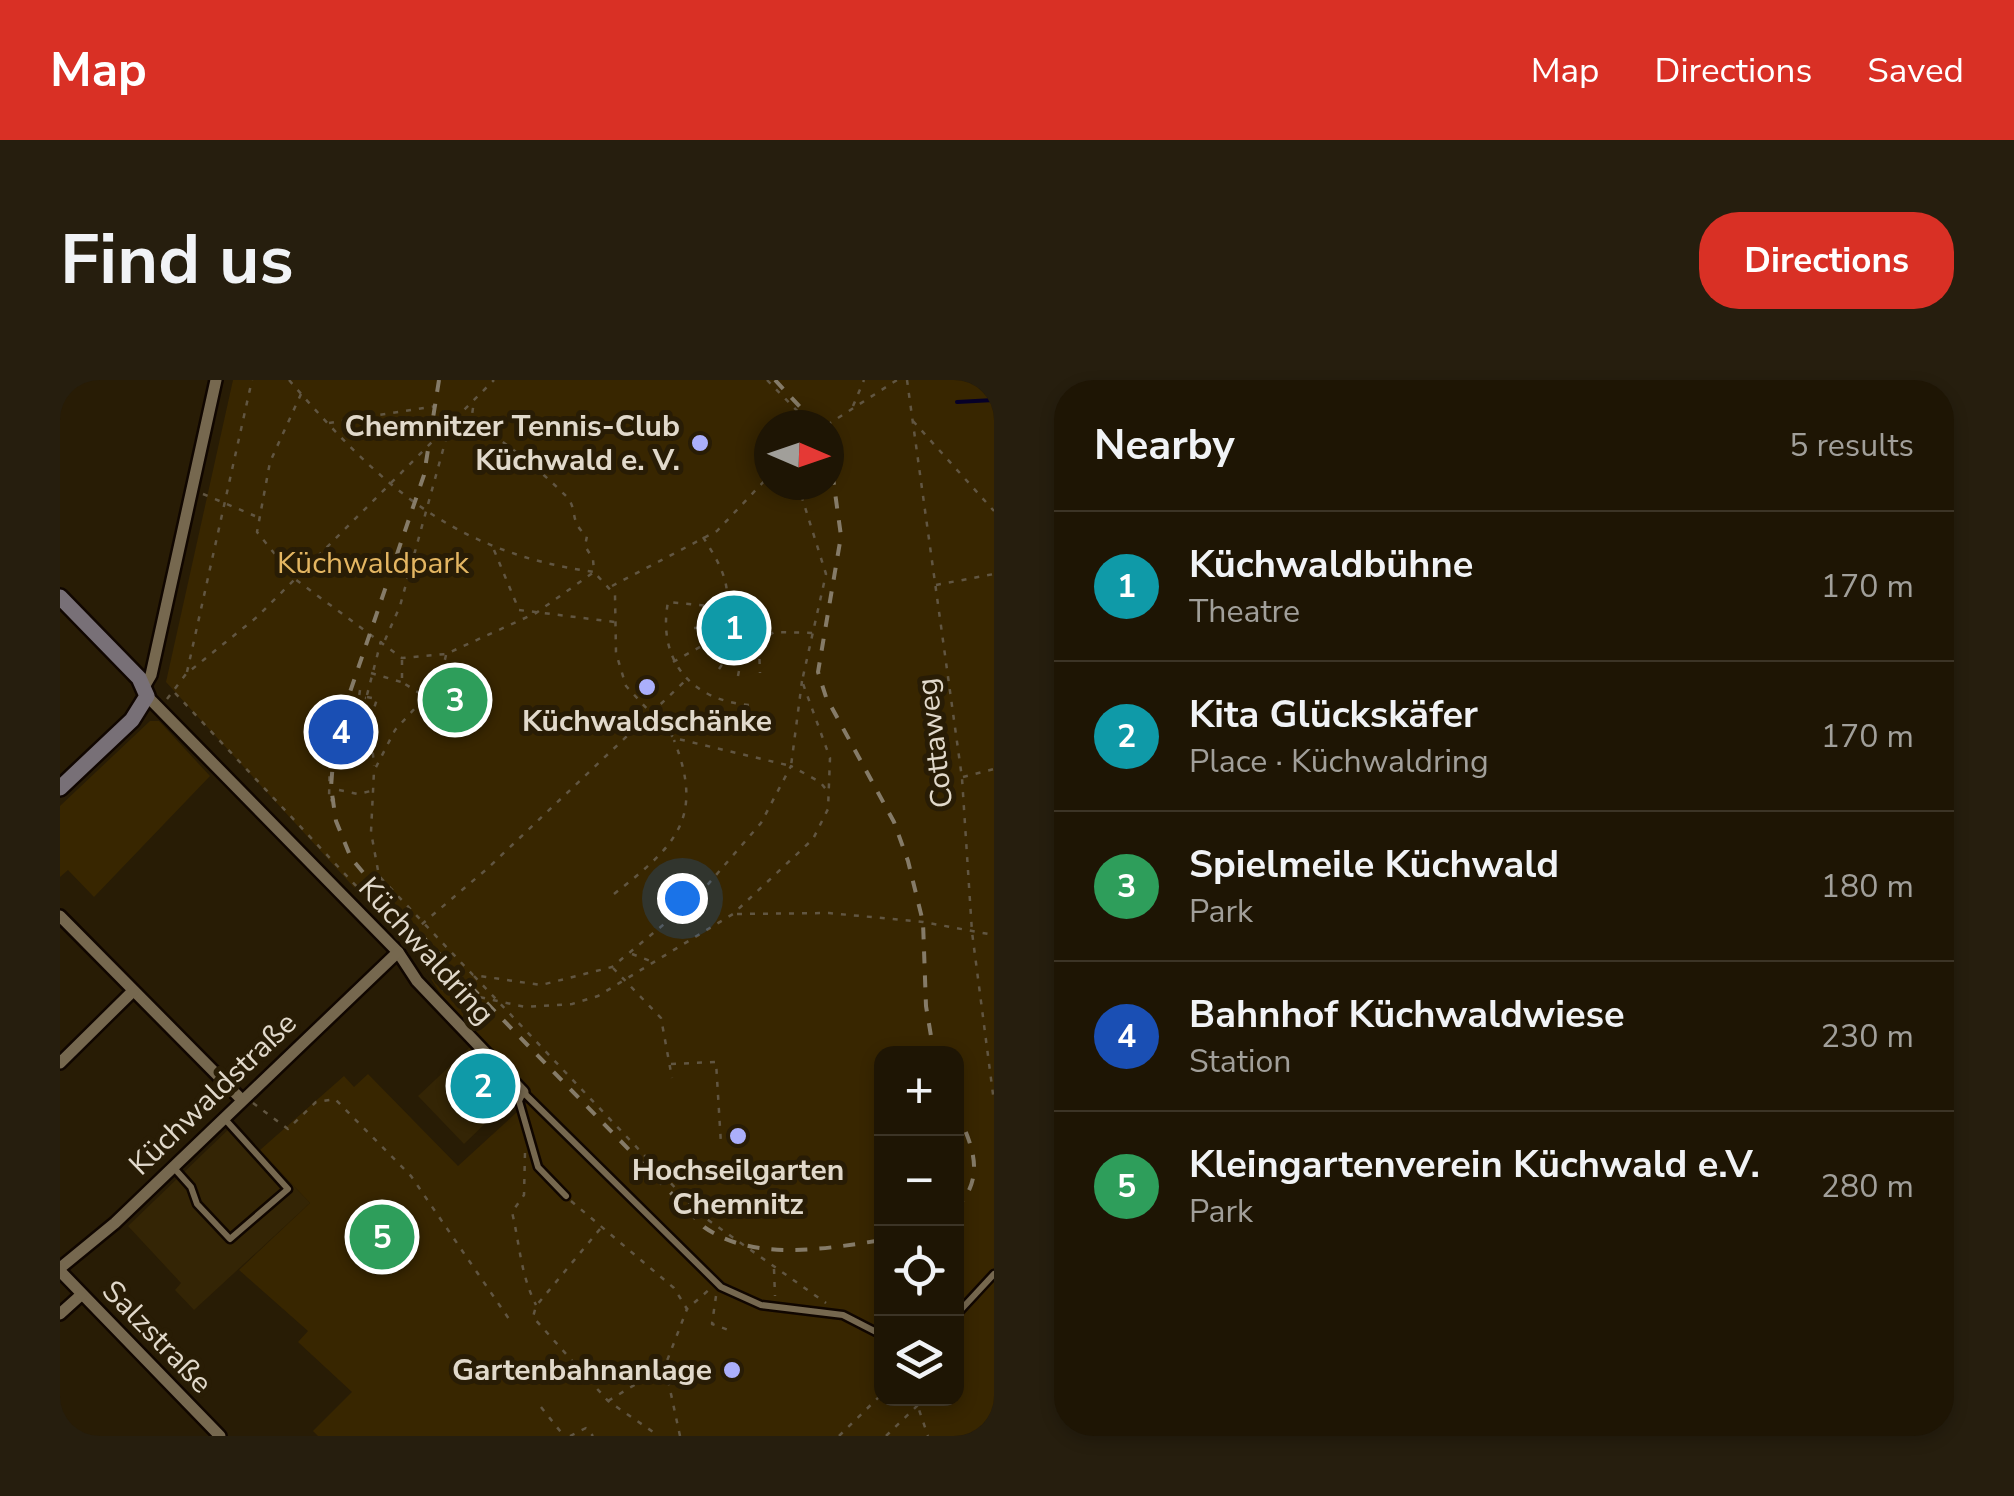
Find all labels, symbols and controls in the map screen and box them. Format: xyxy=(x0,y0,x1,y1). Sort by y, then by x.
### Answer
text: Map xyxy=(50,37,147,103)
text: Map xyxy=(1531,47,1600,94)
text: Directions xyxy=(1655,47,1812,94)
text: Saved xyxy=(1867,47,1964,94)
text: Find us xyxy=(60,212,294,308)
button: Directions xyxy=(1699,212,1954,309)
place label: Chemnitzer Tennis-Club Küchwald e. V. xyxy=(344,406,680,481)
north arrow xyxy=(754,410,844,500)
text: Nearby xyxy=(1094,417,1235,474)
text: 5 results xyxy=(1789,424,1914,467)
marker: Chemnitzer Tennis-Club Küchwald e. V. xyxy=(689,432,711,454)
text: Küchwaldbühne xyxy=(1189,539,1473,590)
park label: Küchwaldpark xyxy=(277,543,470,584)
text: 1 xyxy=(1117,565,1136,608)
text: 170 m xyxy=(1821,565,1914,608)
pin: 1 xyxy=(702,590,766,666)
text: Theatre xyxy=(1189,590,1300,633)
pin: 3 xyxy=(422,662,488,738)
marker: Küchwaldschänke xyxy=(636,676,658,698)
street label: Cottaweg xyxy=(907,676,963,810)
text: Kita Glückskäfer xyxy=(1189,689,1478,740)
pin: 4 xyxy=(308,694,374,770)
place label: Küchwaldschänke xyxy=(522,701,772,742)
text: 2 xyxy=(1117,715,1136,758)
text: 170 m xyxy=(1821,715,1914,758)
text: Place · Küchwaldring xyxy=(1189,740,1489,783)
text: Spielmeile Küchwald xyxy=(1189,839,1559,890)
text: 3 xyxy=(1117,865,1136,908)
text: 180 m xyxy=(1821,865,1914,908)
street label: Küchwaldring xyxy=(349,868,503,1034)
your location xyxy=(657,873,708,924)
text: Park xyxy=(1189,890,1253,933)
text: Bahnhof Küchwaldwiese xyxy=(1189,989,1625,1040)
street label: Küchwaldstraße xyxy=(120,1003,306,1185)
text: 4 xyxy=(1117,1015,1136,1058)
text: 230 m xyxy=(1821,1015,1914,1058)
text: Station xyxy=(1189,1040,1291,1083)
map controls xyxy=(874,1046,964,1406)
button: + xyxy=(874,1046,964,1136)
pin: 2 xyxy=(450,1048,516,1124)
marker: Hochseilgarten Chemnitz xyxy=(727,1125,749,1147)
button: − xyxy=(874,1136,964,1226)
text: Kleingartenverein Küchwald e.V. xyxy=(1189,1139,1760,1190)
place label: Hochseilgarten Chemnitz xyxy=(632,1150,844,1225)
text: 5 xyxy=(1117,1165,1136,1208)
text: 280 m xyxy=(1821,1165,1914,1208)
text: Park xyxy=(1189,1190,1253,1233)
pin: 5 xyxy=(350,1200,414,1274)
button: locate xyxy=(874,1226,964,1316)
street label: Salzstraße xyxy=(93,1271,221,1403)
button: layers xyxy=(874,1316,964,1406)
place label: Gartenbahnanlage xyxy=(452,1350,712,1391)
marker: Gartenbahnanlage xyxy=(721,1359,743,1381)

